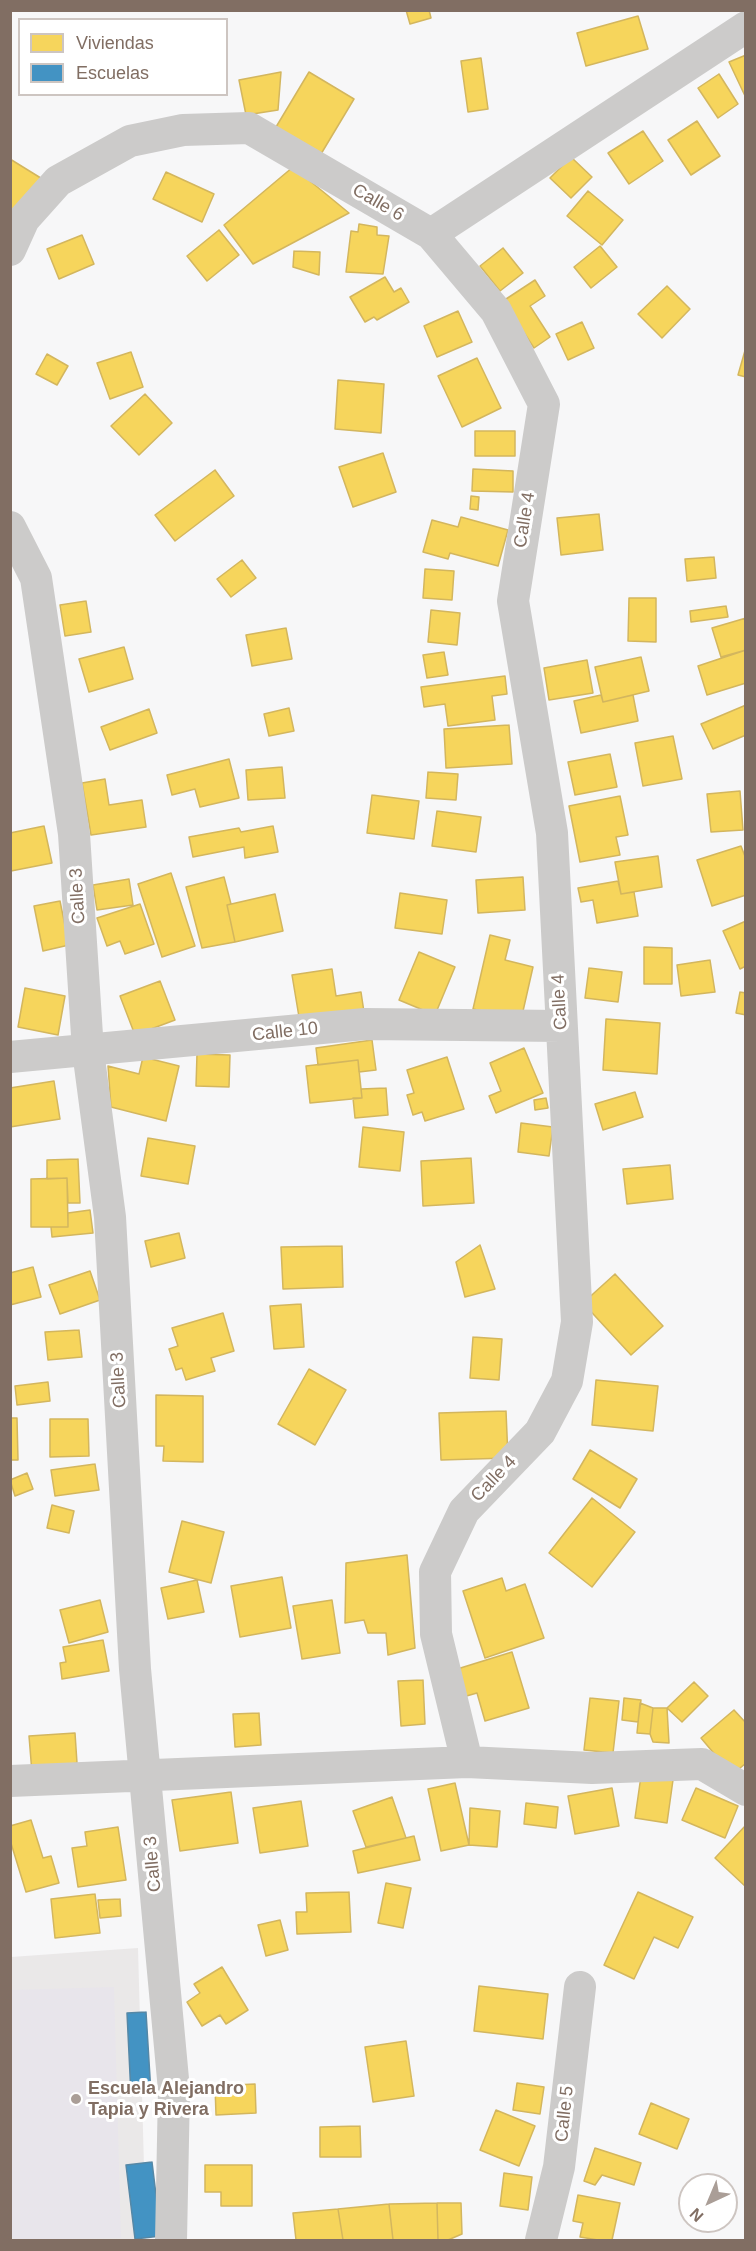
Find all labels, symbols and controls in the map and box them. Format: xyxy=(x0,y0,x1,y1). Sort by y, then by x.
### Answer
legend xyxy=(18,18,228,96)
text: Viviendas xyxy=(76,33,154,53)
text: Escuelas xyxy=(76,63,149,83)
street label: Calle 6 xyxy=(348,180,408,226)
street label: Calle 4 xyxy=(510,491,540,549)
street label: Calle 3 xyxy=(66,867,90,925)
street label: Calle 4 xyxy=(548,973,572,1031)
street label: Calle 10 xyxy=(251,1018,319,1046)
street label: Calle 3 xyxy=(107,1351,131,1409)
street label: Calle 4 xyxy=(467,1451,521,1507)
street label: Calle 3 xyxy=(140,1835,166,1893)
place label: Escuela Alejandro Tapia y Rivera xyxy=(88,2078,244,2120)
street label: Calle 5 xyxy=(551,2085,579,2143)
marker: Escuela Alejandro Tapia y Rivera xyxy=(69,2092,83,2106)
north arrow xyxy=(678,2173,738,2233)
text: N xyxy=(686,2205,707,2225)

